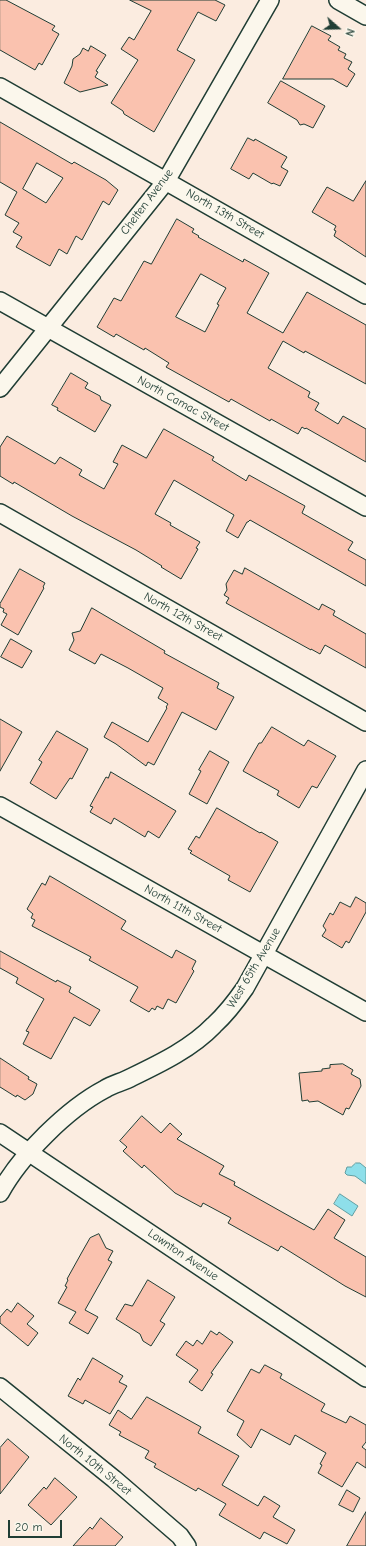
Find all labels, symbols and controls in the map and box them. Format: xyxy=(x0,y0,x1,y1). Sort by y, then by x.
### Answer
north arrow xyxy=(318,8,358,48)
text: N xyxy=(342,27,357,38)
street label: Chelten Avenue xyxy=(118,166,176,238)
street label: North 13th Street xyxy=(183,186,267,242)
street label: North Camac Street xyxy=(135,373,231,435)
street label: North 12th Street xyxy=(141,589,225,645)
street label: North 11th Street xyxy=(142,882,224,936)
street label: West 65th Avenue xyxy=(224,925,284,1011)
street label: Lawnton Avenue xyxy=(145,1226,221,1284)
street label: North 10th Street xyxy=(56,1431,134,1499)
scale bar xyxy=(10,1512,64,1538)
text: 20 m xyxy=(15,1520,43,1534)

